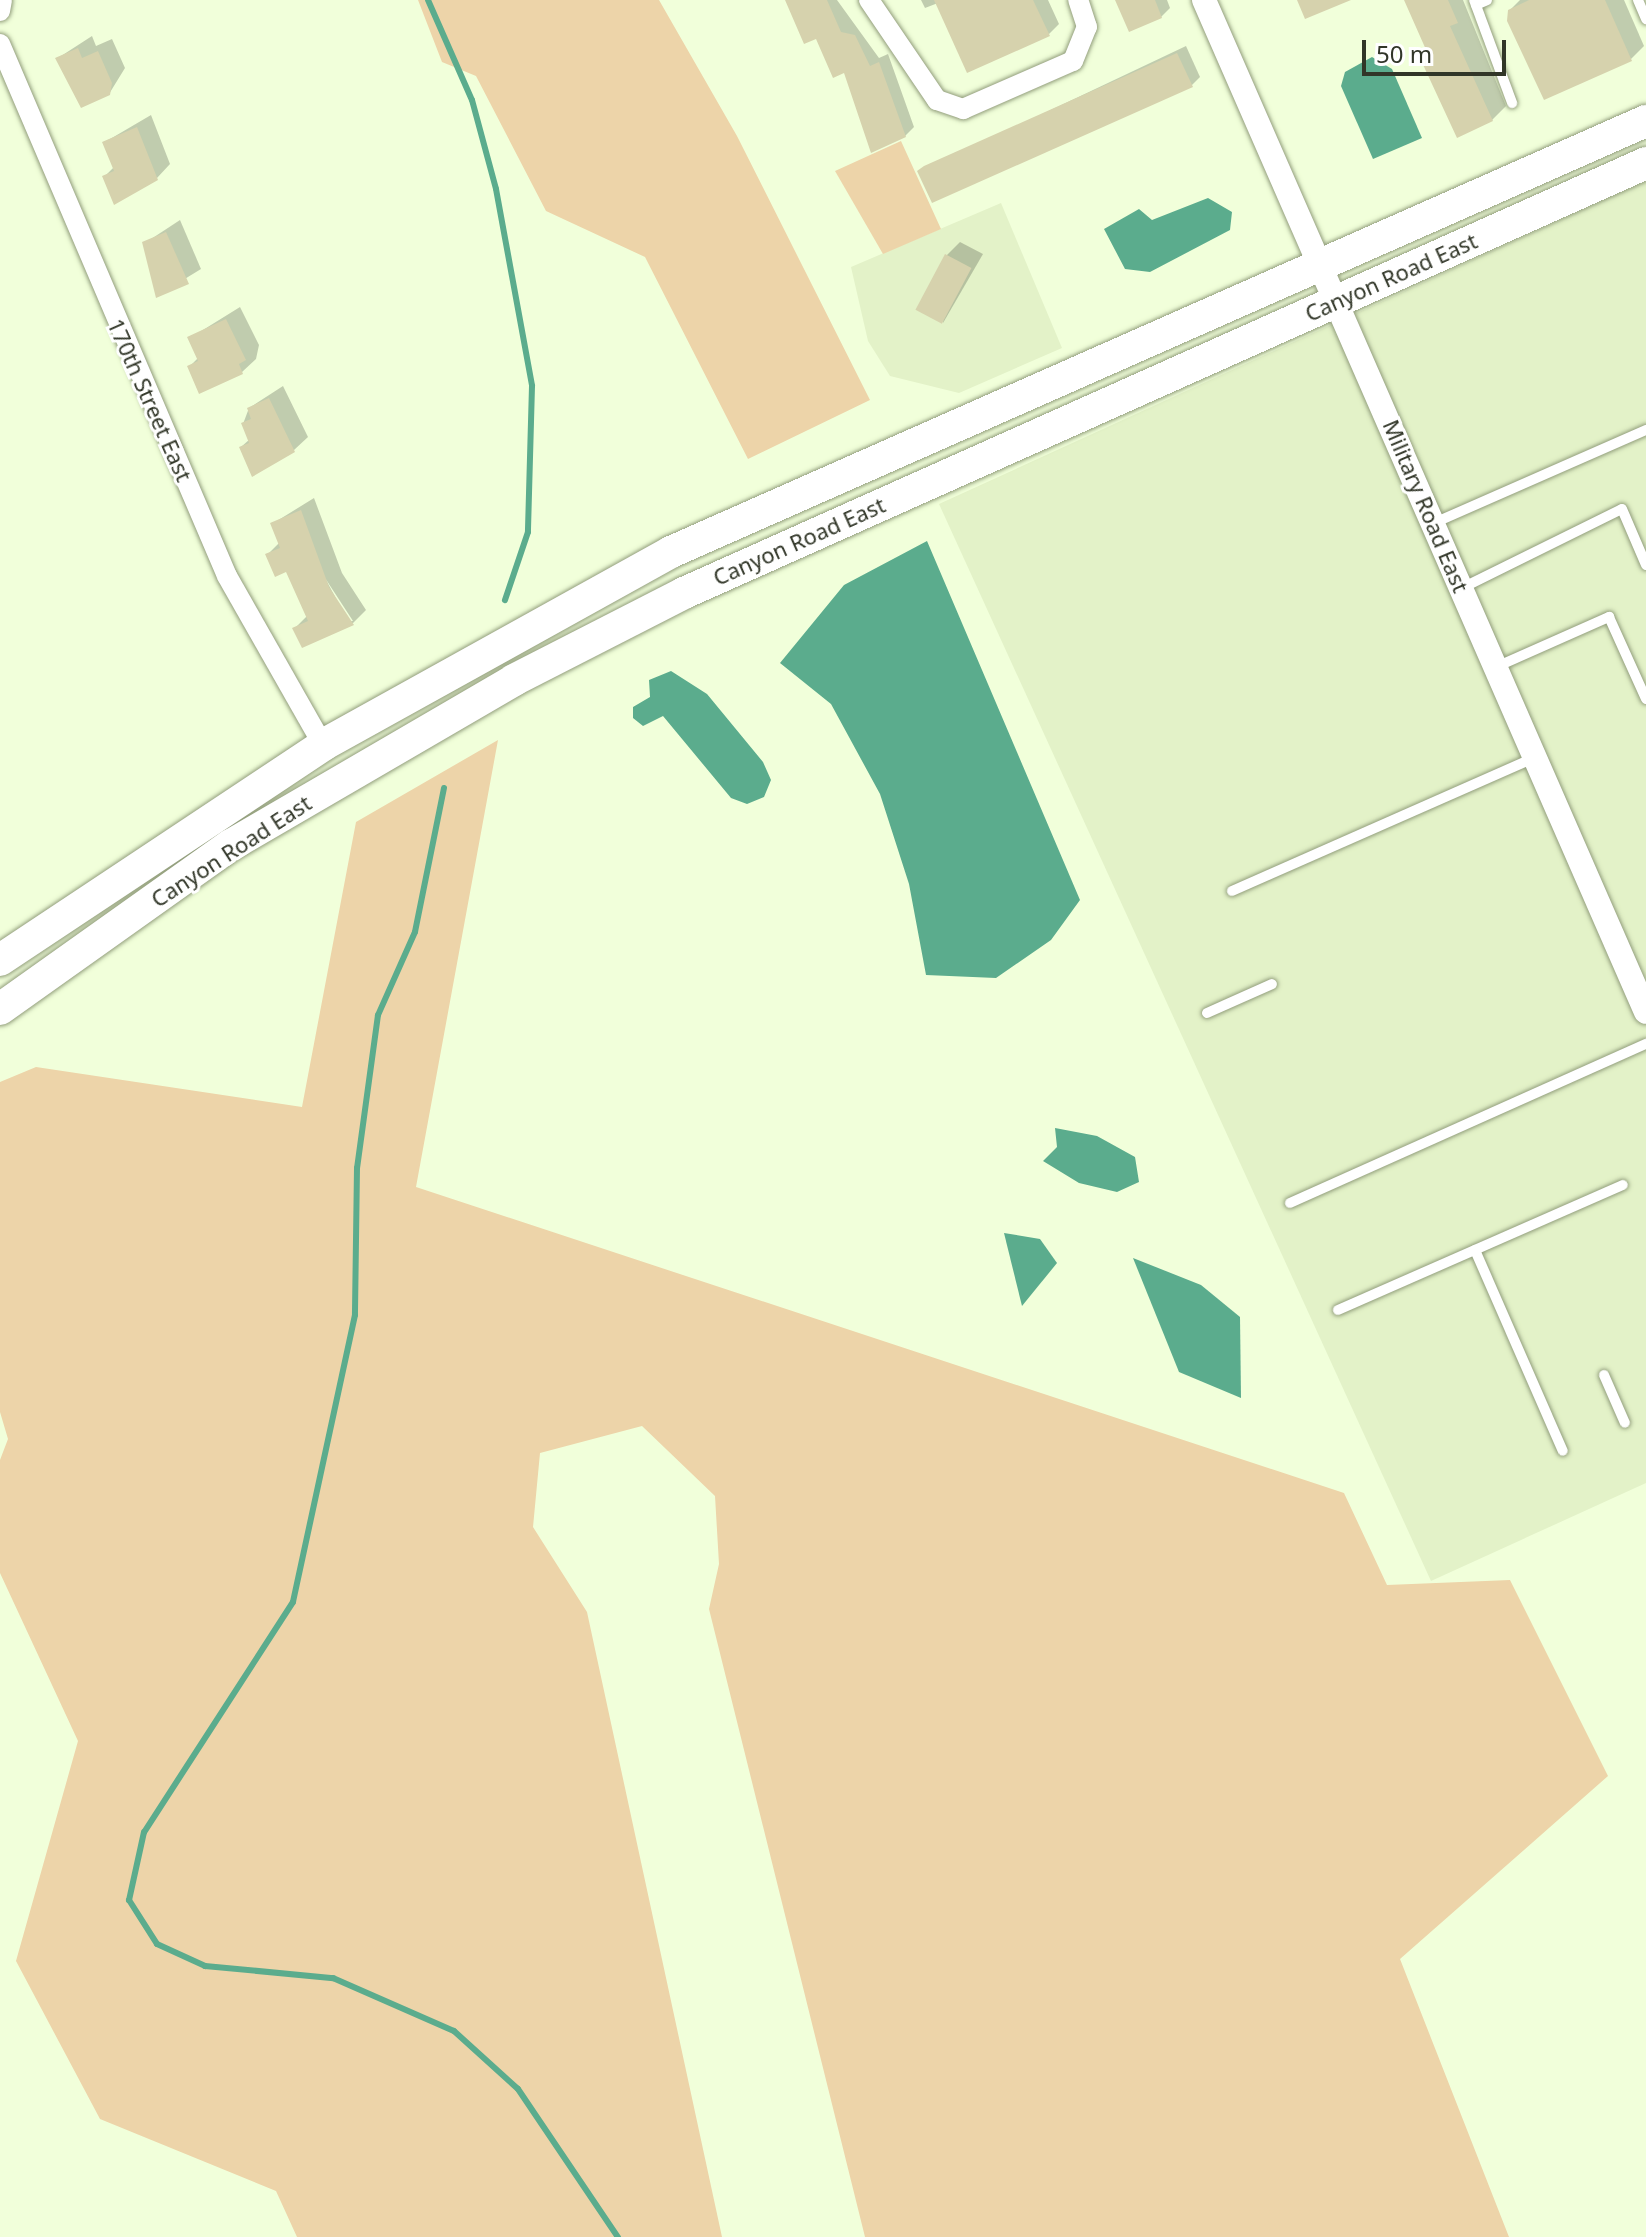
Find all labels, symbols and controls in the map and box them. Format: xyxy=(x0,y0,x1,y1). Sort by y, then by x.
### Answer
scale bar xyxy=(1366,24,1510,74)
text: 50 m xyxy=(1376,37,1432,70)
street label: Canyon Road East xyxy=(1301,227,1481,327)
street label: 170th Street East xyxy=(102,315,198,485)
street label: Military Road East xyxy=(1378,416,1474,596)
street label: Canyon Road East xyxy=(709,491,889,591)
street label: Canyon Road East xyxy=(146,789,316,913)

